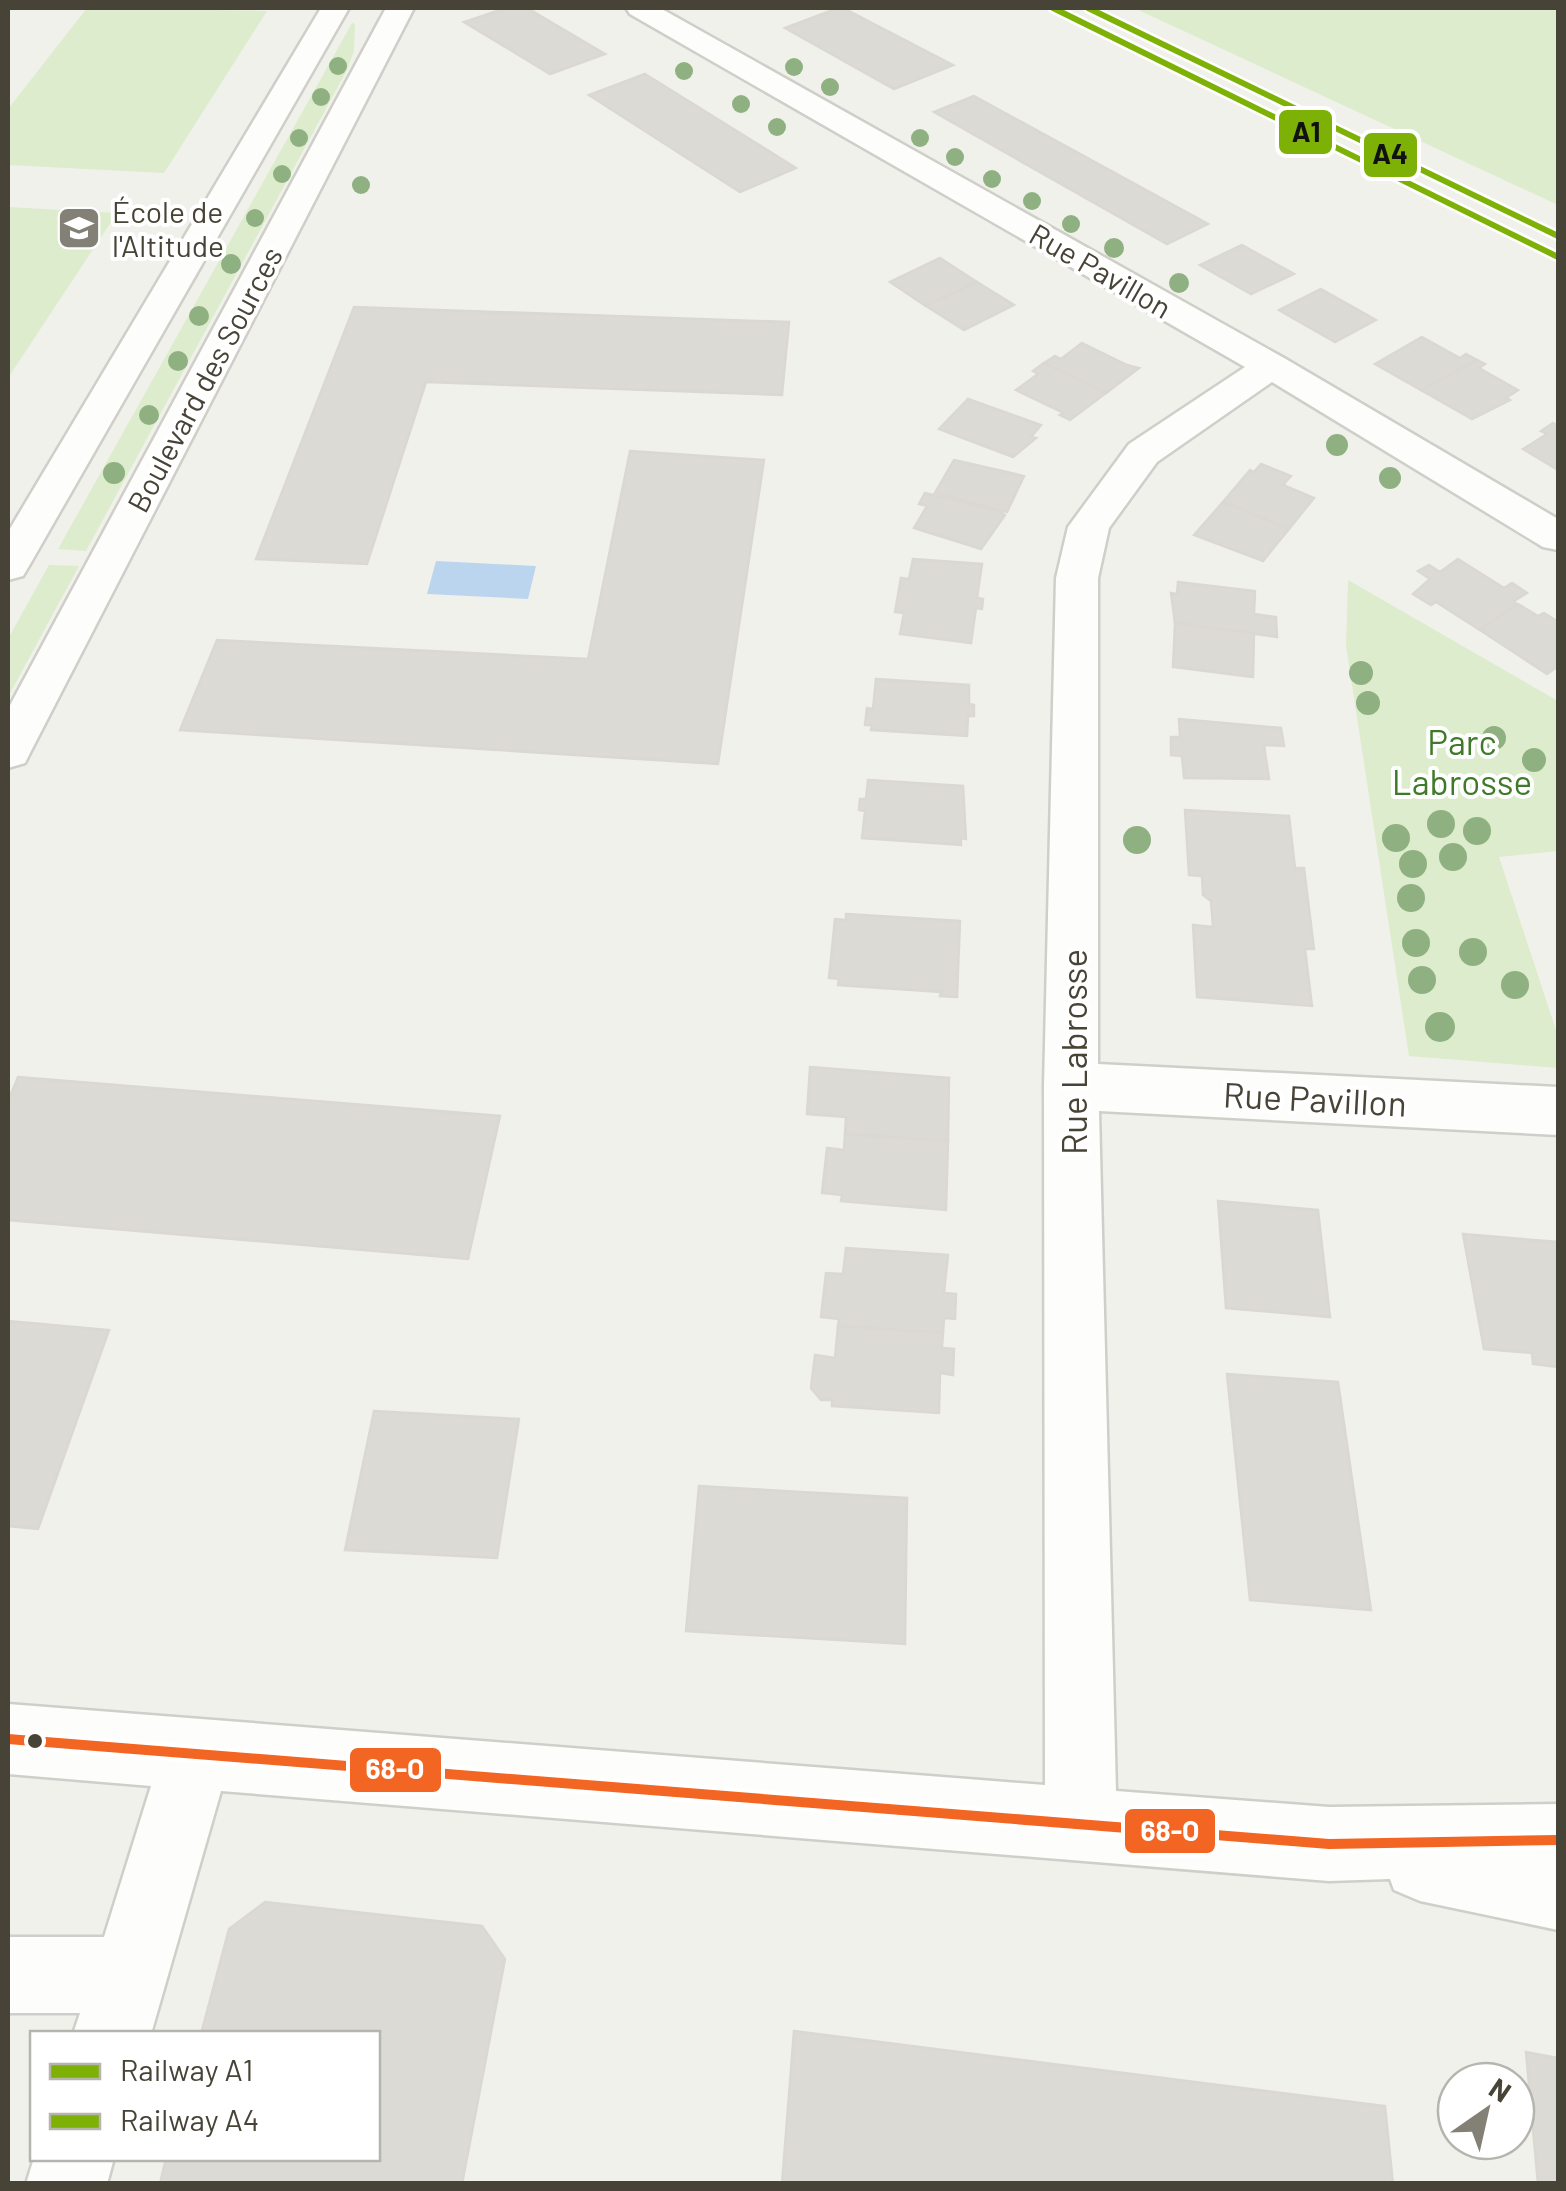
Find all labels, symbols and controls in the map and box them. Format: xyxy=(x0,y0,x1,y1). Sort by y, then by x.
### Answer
line badge: A1 xyxy=(1277,108,1334,156)
text: A1 xyxy=(1292,114,1320,148)
line badge: A4 xyxy=(1362,131,1419,179)
text: A4 xyxy=(1372,136,1408,170)
place label: École de l'Altitude xyxy=(112,193,224,263)
school or university icon: École de l'Altitude xyxy=(56,205,102,251)
street label: Rue Pavillon xyxy=(1024,215,1178,325)
street label: Boulevard des Sources xyxy=(119,240,289,518)
park label: Parc Labrosse xyxy=(1392,720,1532,802)
street label: Rue Labrosse xyxy=(1052,949,1094,1155)
street label: Rue Pavillon xyxy=(1222,1072,1408,1124)
unlabelled marker xyxy=(25,1731,45,1751)
line badge: 68-O xyxy=(348,1746,443,1794)
text: 68-O xyxy=(365,1751,425,1785)
line badge: 68-O xyxy=(1123,1807,1217,1855)
text: 68-O xyxy=(1140,1813,1200,1847)
legend xyxy=(30,2031,380,2161)
text: Railway A1 xyxy=(120,2051,253,2087)
north arrow xyxy=(1436,2061,1536,2161)
text: N xyxy=(1483,2070,1518,2109)
text: Railway A4 xyxy=(120,2101,259,2137)

